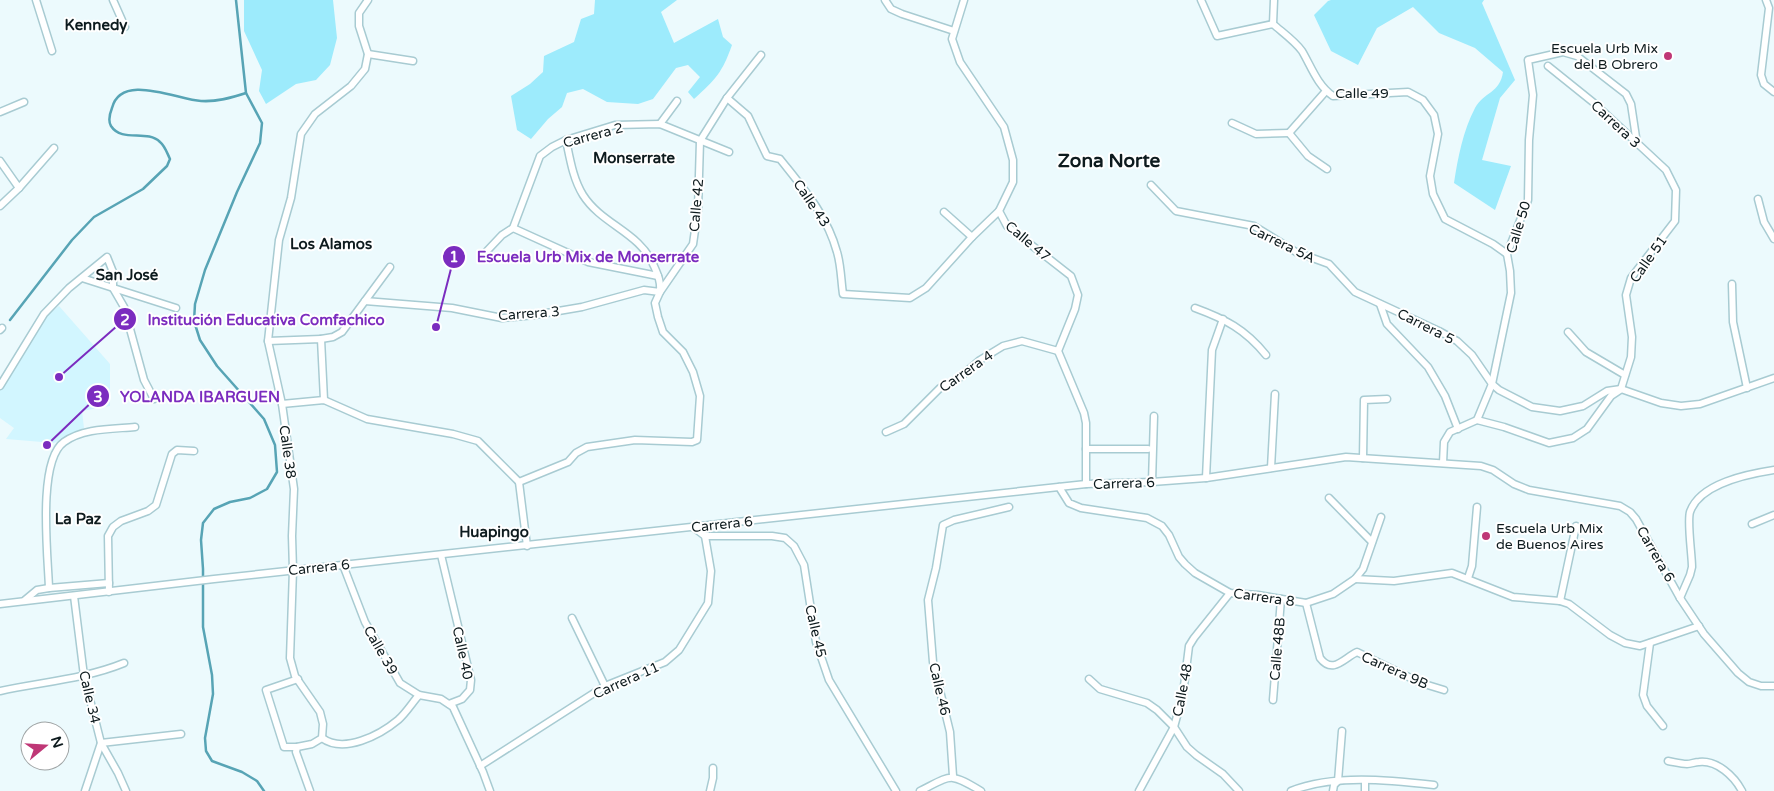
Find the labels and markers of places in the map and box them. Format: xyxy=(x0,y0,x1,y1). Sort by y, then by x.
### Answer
place label: Escuela Urb Mix del B Obrero xyxy=(1551,40,1658,73)
marker: Escuela Urb Mix del B Obrero xyxy=(1662,50,1674,62)
callout: Escuela Urb Mix de Monserrate xyxy=(442,242,709,272)
callout: Institución Educativa Comfachico xyxy=(113,304,395,334)
callout: YOLANDA IBARGUEN xyxy=(85,381,290,411)
place label: Escuela Urb Mix de Buenos Aires xyxy=(1496,520,1604,553)
marker: Escuela Urb Mix de Buenos Aires xyxy=(1480,530,1492,542)

